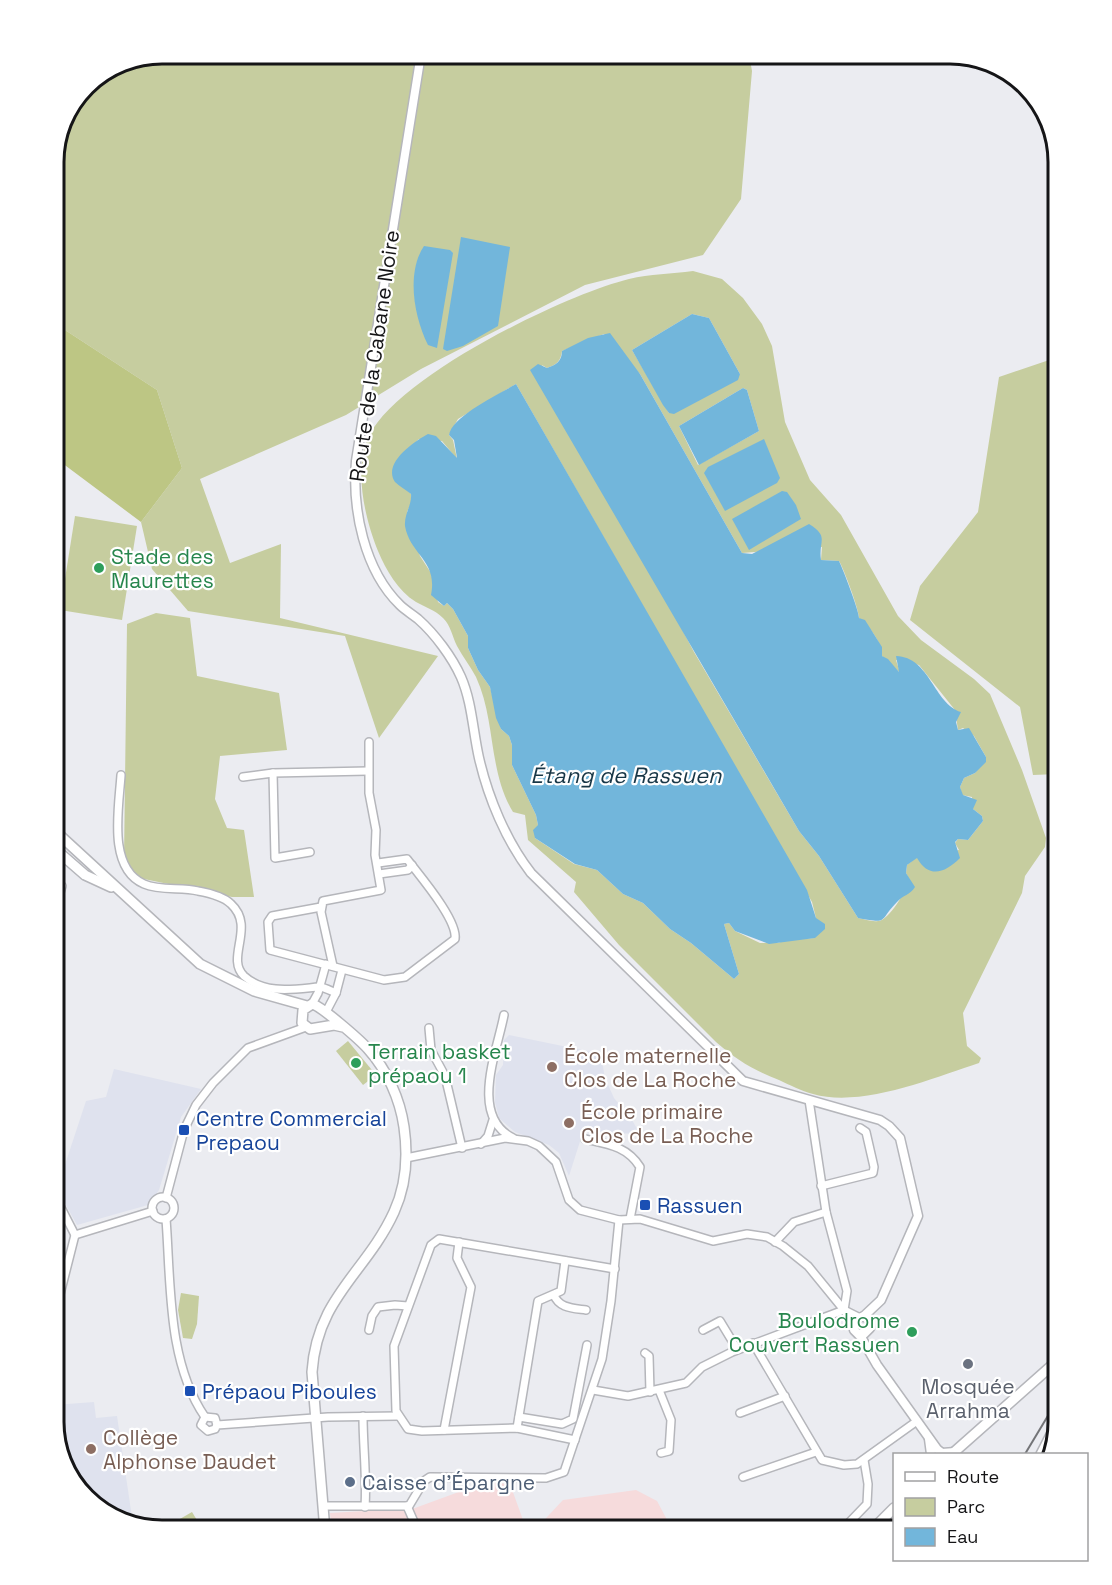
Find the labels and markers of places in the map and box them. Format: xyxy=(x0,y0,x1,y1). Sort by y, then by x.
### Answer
place label: Stade des Maurettes xyxy=(111,543,214,594)
marker: Stade des Maurettes xyxy=(92,561,106,575)
place label: Terrain basket prépaou 1 xyxy=(368,1038,511,1089)
place label: École maternelle Clos de La Roche xyxy=(564,1042,736,1093)
marker: Terrain basket prépaou 1 xyxy=(349,1056,363,1070)
marker: École maternelle Clos de La Roche xyxy=(545,1060,559,1074)
place label: École primaire Clos de La Roche xyxy=(581,1098,753,1149)
place label: Centre Commercial Prepaou xyxy=(196,1105,387,1156)
marker: École primaire Clos de La Roche xyxy=(562,1116,576,1130)
marker: Centre Commercial Prepaou xyxy=(177,1123,191,1137)
place label: Rassuen xyxy=(657,1192,743,1219)
marker: Rassuen xyxy=(638,1198,652,1212)
place label: Boulodrome Couvert Rassuen xyxy=(729,1307,900,1358)
marker: Boulodrome Couvert Rassuen xyxy=(905,1325,919,1339)
marker: Mosquée Arrahma xyxy=(961,1357,975,1371)
place label: Mosquée Arrahma xyxy=(921,1373,1015,1424)
place label: Prépaou Piboules xyxy=(202,1378,377,1405)
marker: Prépaou Piboules xyxy=(183,1384,197,1398)
place label: Collège Alphonse Daudet xyxy=(103,1424,276,1475)
marker: Collège Alphonse Daudet xyxy=(84,1442,98,1456)
place label: Caisse d'Épargne xyxy=(362,1469,535,1496)
marker: Caisse d'Épargne xyxy=(343,1475,357,1489)

